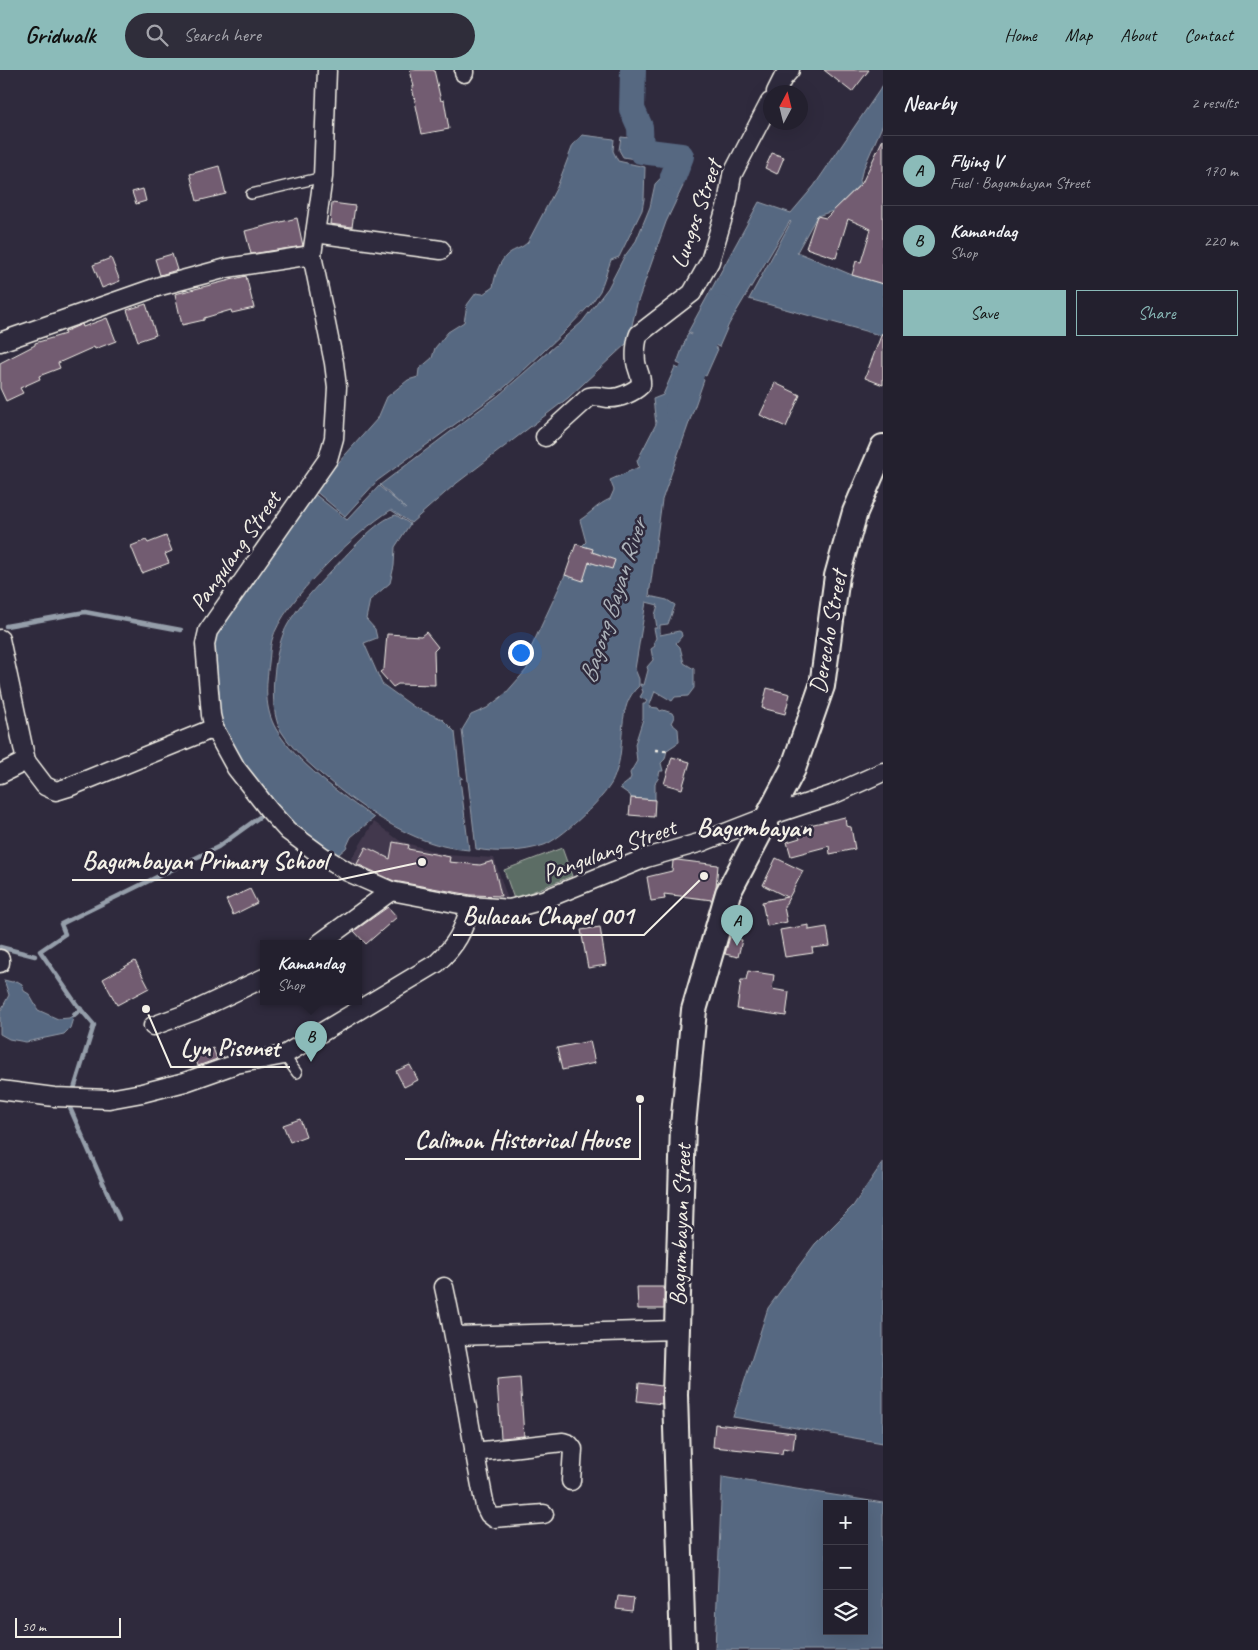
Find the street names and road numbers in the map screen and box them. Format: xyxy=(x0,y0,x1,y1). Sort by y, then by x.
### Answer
street label: Lungos Street xyxy=(664,153,729,272)
street label: Pangulang Street xyxy=(183,484,289,617)
street label: Derecho Street xyxy=(802,565,854,696)
street label: Pangulang Street xyxy=(538,811,682,888)
street label: Bagumbayan Street xyxy=(662,1141,698,1307)

